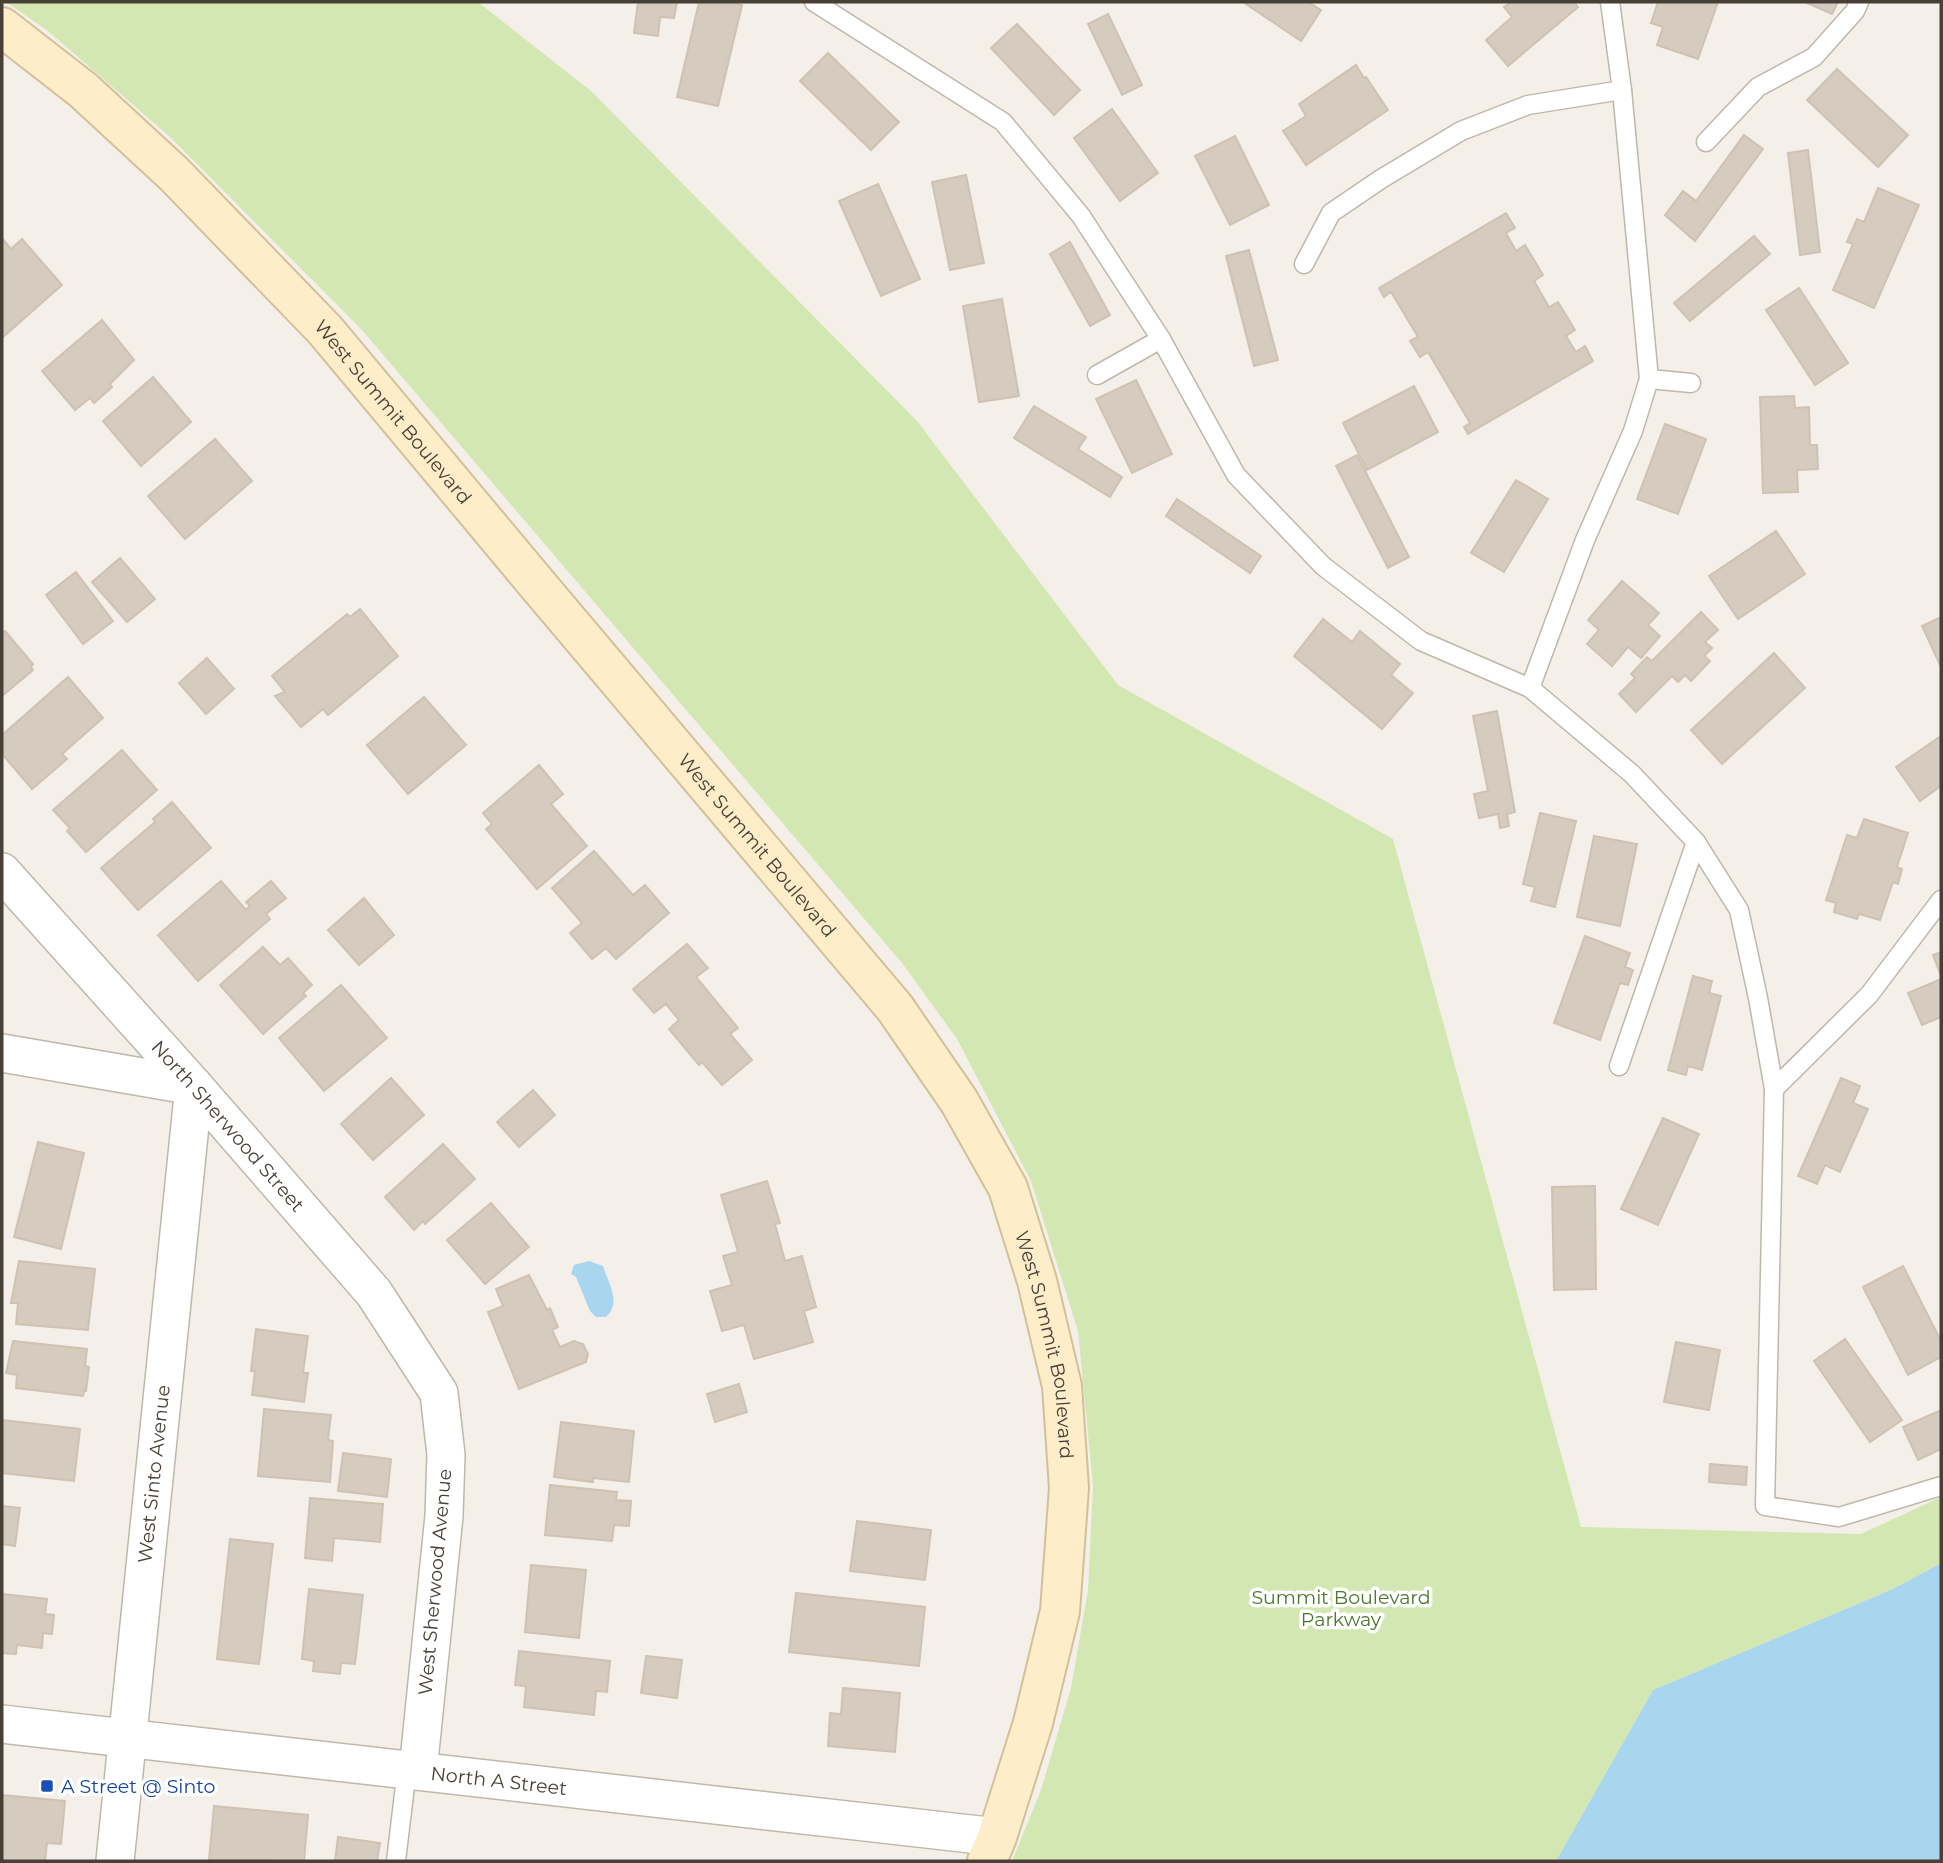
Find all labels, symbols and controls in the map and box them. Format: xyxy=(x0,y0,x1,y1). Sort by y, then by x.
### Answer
street label: West Summit Boulevard xyxy=(310,315,477,508)
street label: West Summit Boulevard xyxy=(673,749,841,941)
street label: North Sherwood Street xyxy=(147,1035,310,1217)
street label: West Summit Boulevard xyxy=(1011,1228,1078,1460)
street label: West Sinto Avenue xyxy=(133,1384,175,1564)
street label: West Sherwood Avenue xyxy=(414,1468,456,1696)
park label: Summit Boulevard Parkway xyxy=(1251,1586,1431,1631)
street label: North A Street xyxy=(429,1761,568,1800)
place label: A Street @ Sinto xyxy=(61,1775,216,1798)
marker: A Street @ Sinto xyxy=(39,1778,55,1794)

